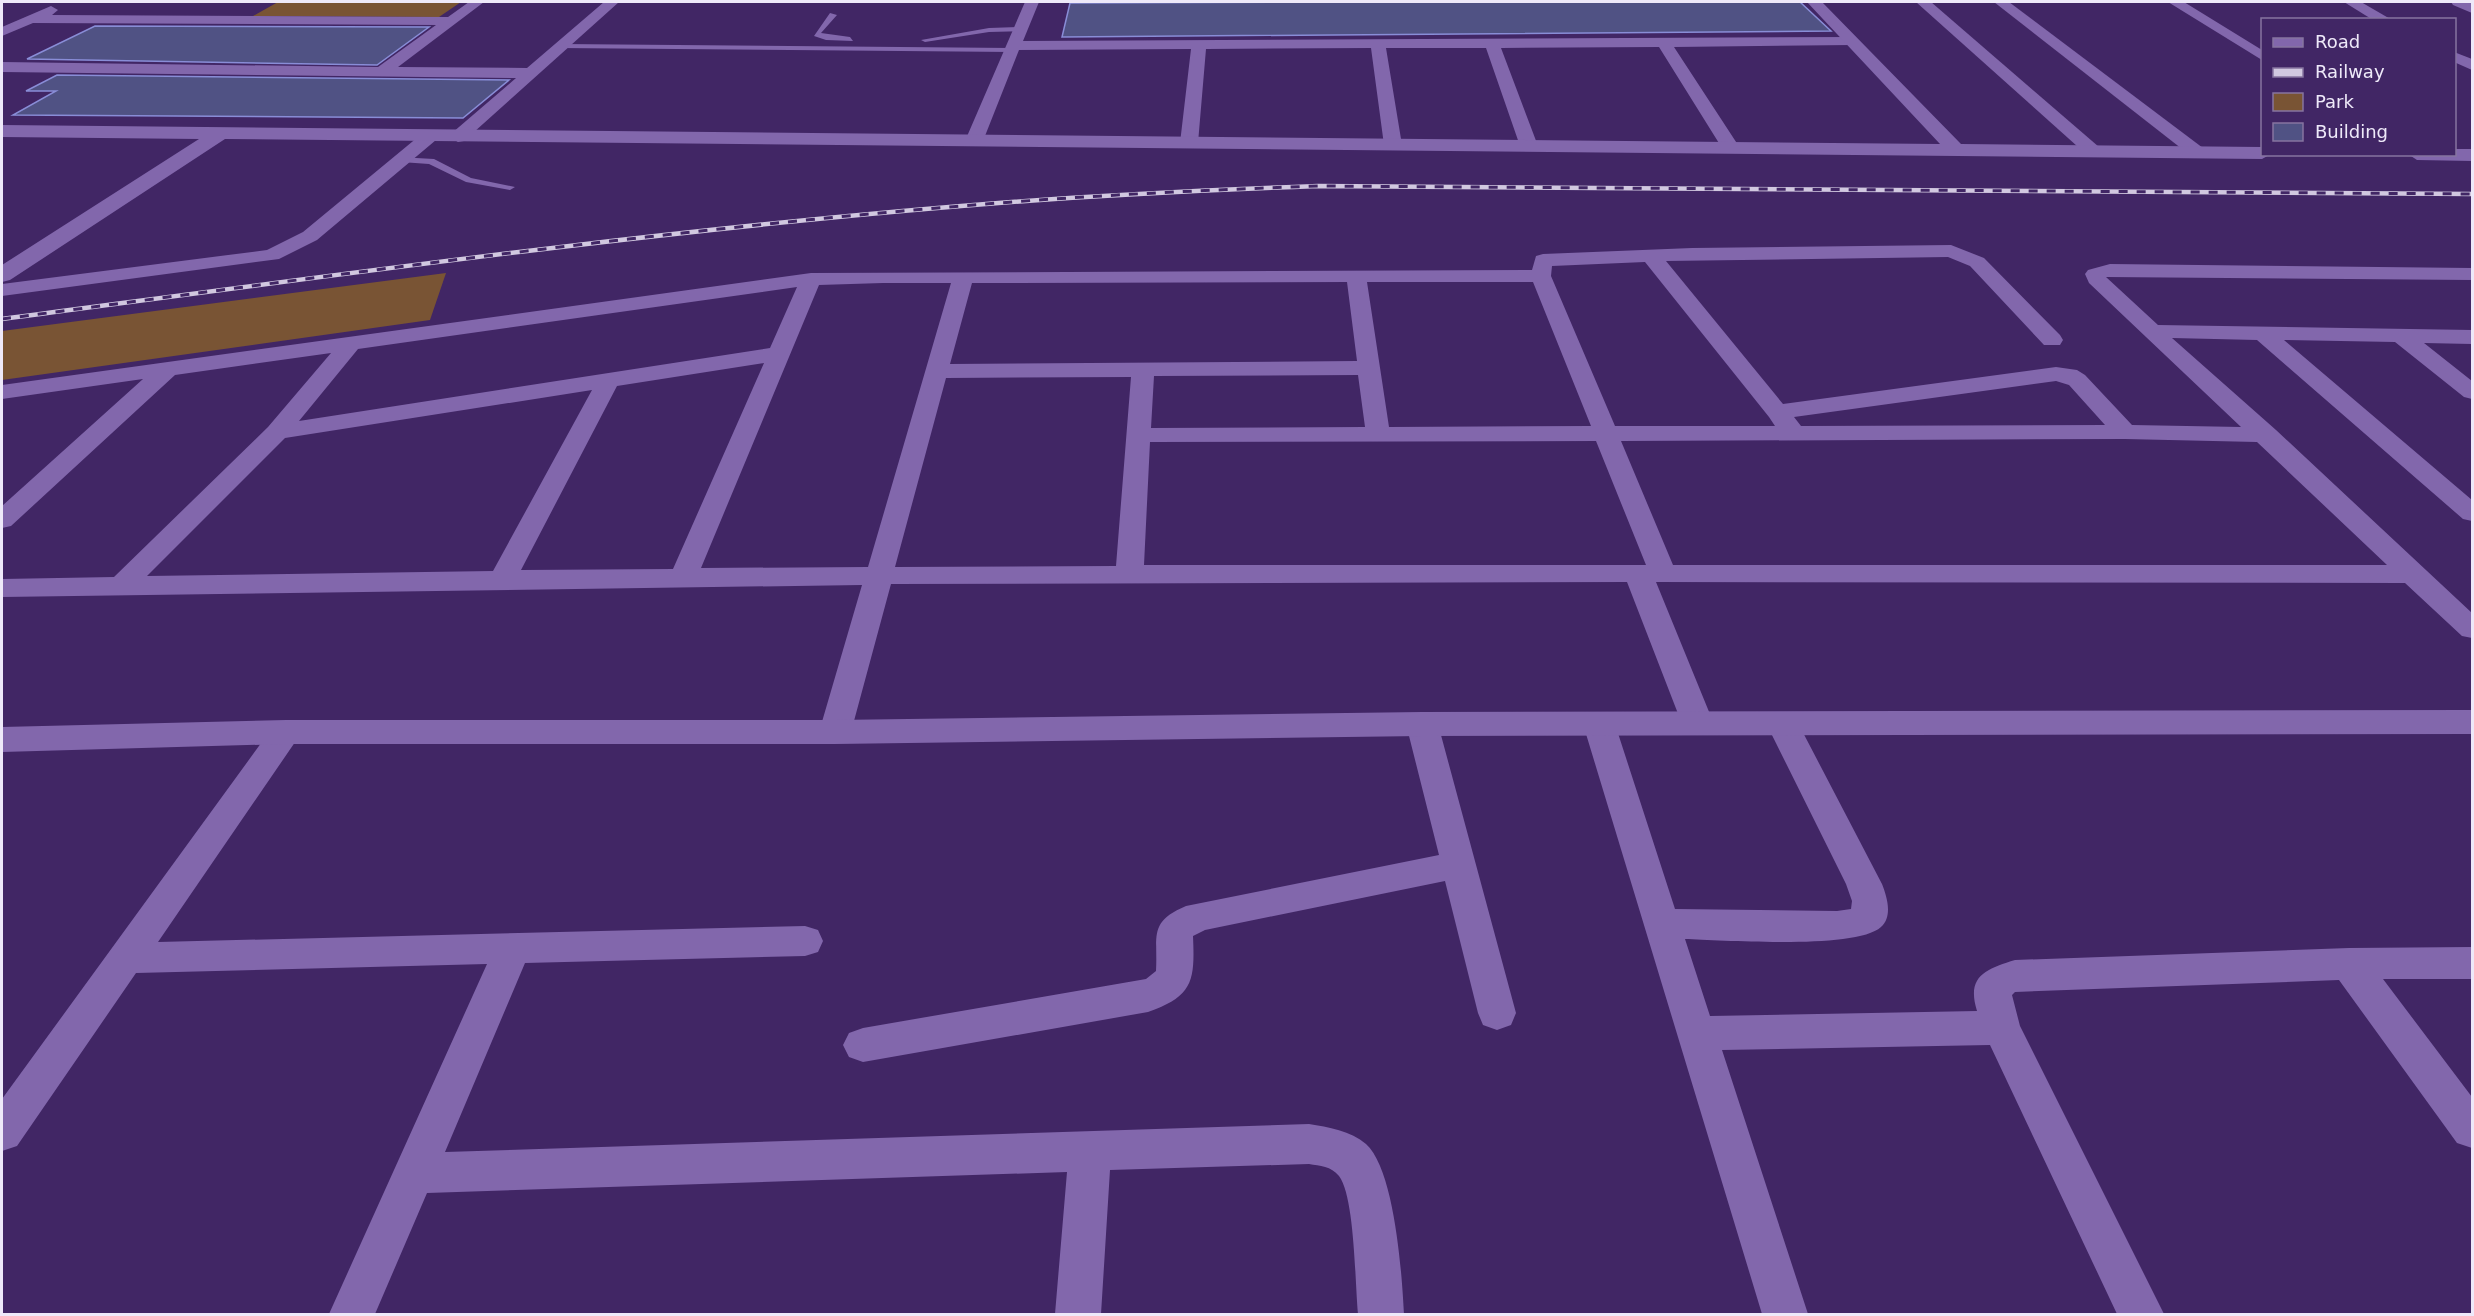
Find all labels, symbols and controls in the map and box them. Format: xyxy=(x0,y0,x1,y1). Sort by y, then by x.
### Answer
legend xyxy=(2261,18,2456,156)
text: Road xyxy=(2315,31,2360,52)
text: Railway xyxy=(2315,61,2385,82)
text: Park xyxy=(2315,91,2354,112)
text: Building xyxy=(2315,121,2388,142)

